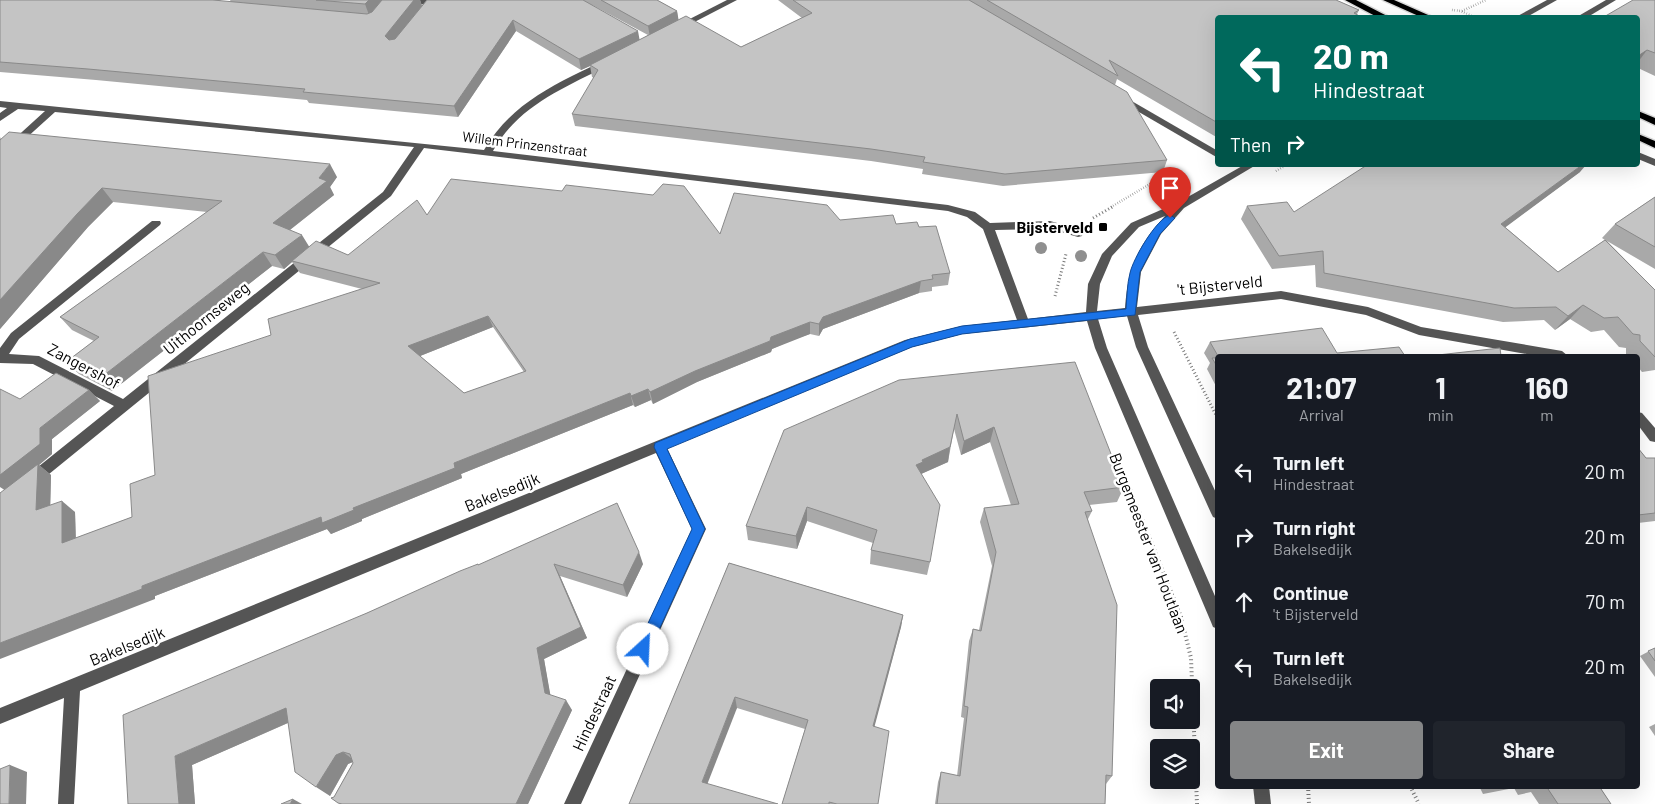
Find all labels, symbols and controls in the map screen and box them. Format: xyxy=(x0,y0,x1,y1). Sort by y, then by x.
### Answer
text: 20 m xyxy=(1313,34,1389,76)
icon: left xyxy=(1230,35,1295,100)
text: Hindestraat xyxy=(1313,76,1425,102)
street label: Willem Prinzenstraat xyxy=(461,127,589,160)
icon: right xyxy=(1281,130,1309,158)
text: Then xyxy=(1230,133,1271,156)
pin xyxy=(1149,167,1191,218)
icon: arrive xyxy=(1156,174,1184,202)
place label: Bijsterveld xyxy=(1016,217,1093,236)
marker: Bijsterveld xyxy=(1097,221,1109,233)
street label: 't Bijsterveld xyxy=(1176,271,1263,298)
street label: Uithoornseweg xyxy=(159,277,252,358)
street label: Zangershof xyxy=(45,339,124,393)
text: 21:07 xyxy=(1286,369,1356,405)
text: 1 xyxy=(1435,369,1446,405)
text: 160 xyxy=(1525,369,1569,405)
text: Arrival xyxy=(1299,405,1344,424)
text: min xyxy=(1428,405,1454,424)
text: m xyxy=(1540,405,1553,424)
street label: Burgemeester van Houtlaan xyxy=(1106,450,1193,636)
text: Turn left xyxy=(1273,451,1344,474)
icon: left xyxy=(1230,458,1258,486)
text: 20 m xyxy=(1585,460,1625,483)
street label: Bakelsedijk xyxy=(462,468,542,515)
text: Hindestraat xyxy=(1273,474,1355,493)
text: Turn right xyxy=(1273,516,1355,539)
icon: right xyxy=(1230,523,1258,551)
text: 20 m xyxy=(1585,525,1625,548)
text: Bakelsedijk xyxy=(1273,539,1352,558)
text: Continue xyxy=(1273,581,1349,604)
icon: ahead xyxy=(1230,588,1258,616)
text: 70 m xyxy=(1586,590,1625,613)
text: 't Bijsterveld xyxy=(1273,604,1359,623)
street label: Bakelsedijk xyxy=(87,622,167,669)
position arrow xyxy=(616,622,668,674)
text: Turn left xyxy=(1273,646,1344,669)
icon: left xyxy=(1230,653,1258,681)
text: 20 m xyxy=(1585,655,1625,678)
text: Bakelsedijk xyxy=(1273,669,1352,688)
street label: Hindestraat xyxy=(568,672,619,754)
map controls xyxy=(1150,679,1200,789)
button: sound xyxy=(1150,679,1200,729)
button: Exit xyxy=(1230,721,1423,779)
button: Share xyxy=(1433,721,1625,779)
button: layers xyxy=(1150,739,1200,789)

